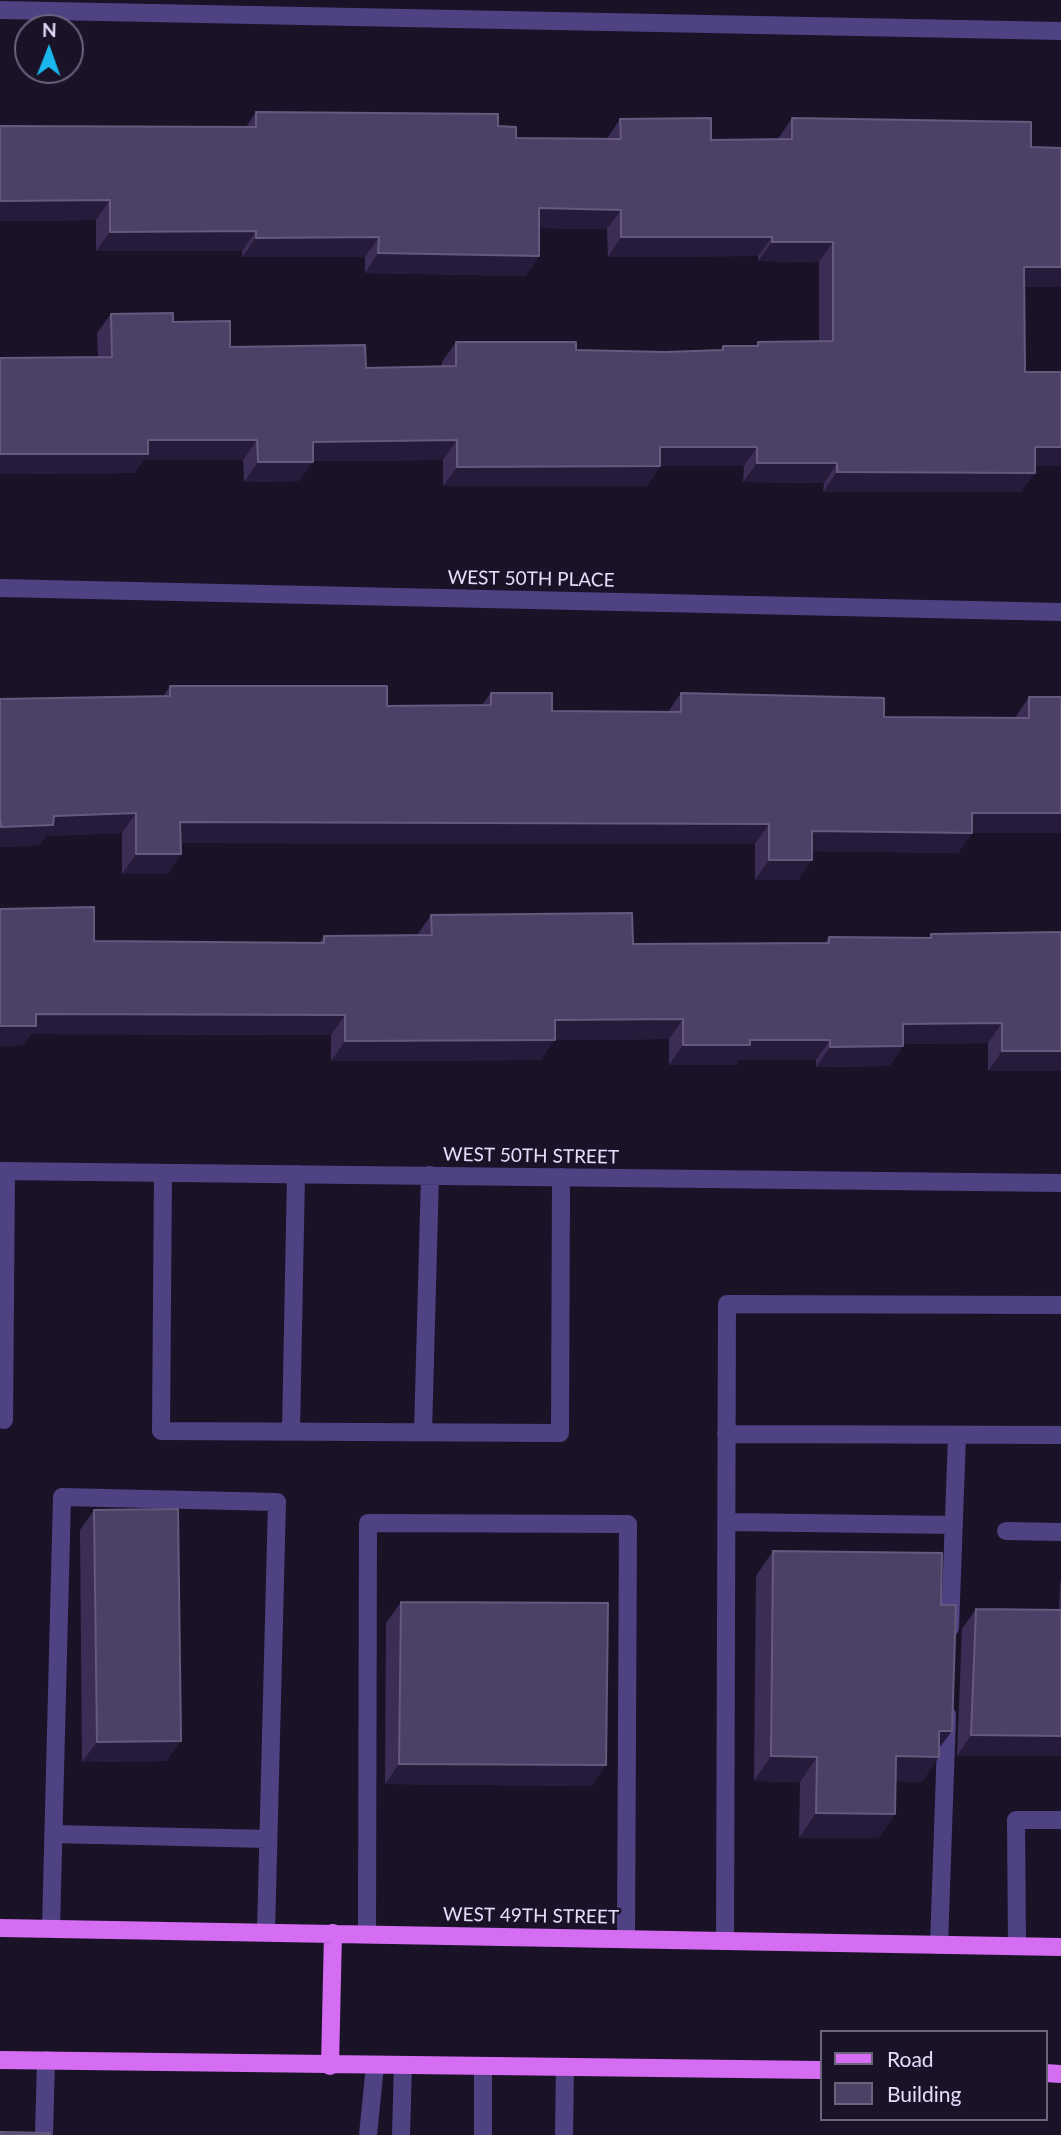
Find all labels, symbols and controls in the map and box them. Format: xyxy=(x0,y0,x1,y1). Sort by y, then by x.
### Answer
north arrow xyxy=(14,14,84,84)
text: N xyxy=(42,18,57,41)
street label: WEST 50TH PLACE xyxy=(447,566,615,592)
street label: WEST 50TH STREET xyxy=(443,1143,619,1169)
street label: WEST 49TH STREET xyxy=(443,1903,619,1929)
legend xyxy=(820,2030,1047,2121)
text: Road xyxy=(887,2046,934,2071)
text: Building xyxy=(887,2081,962,2106)

